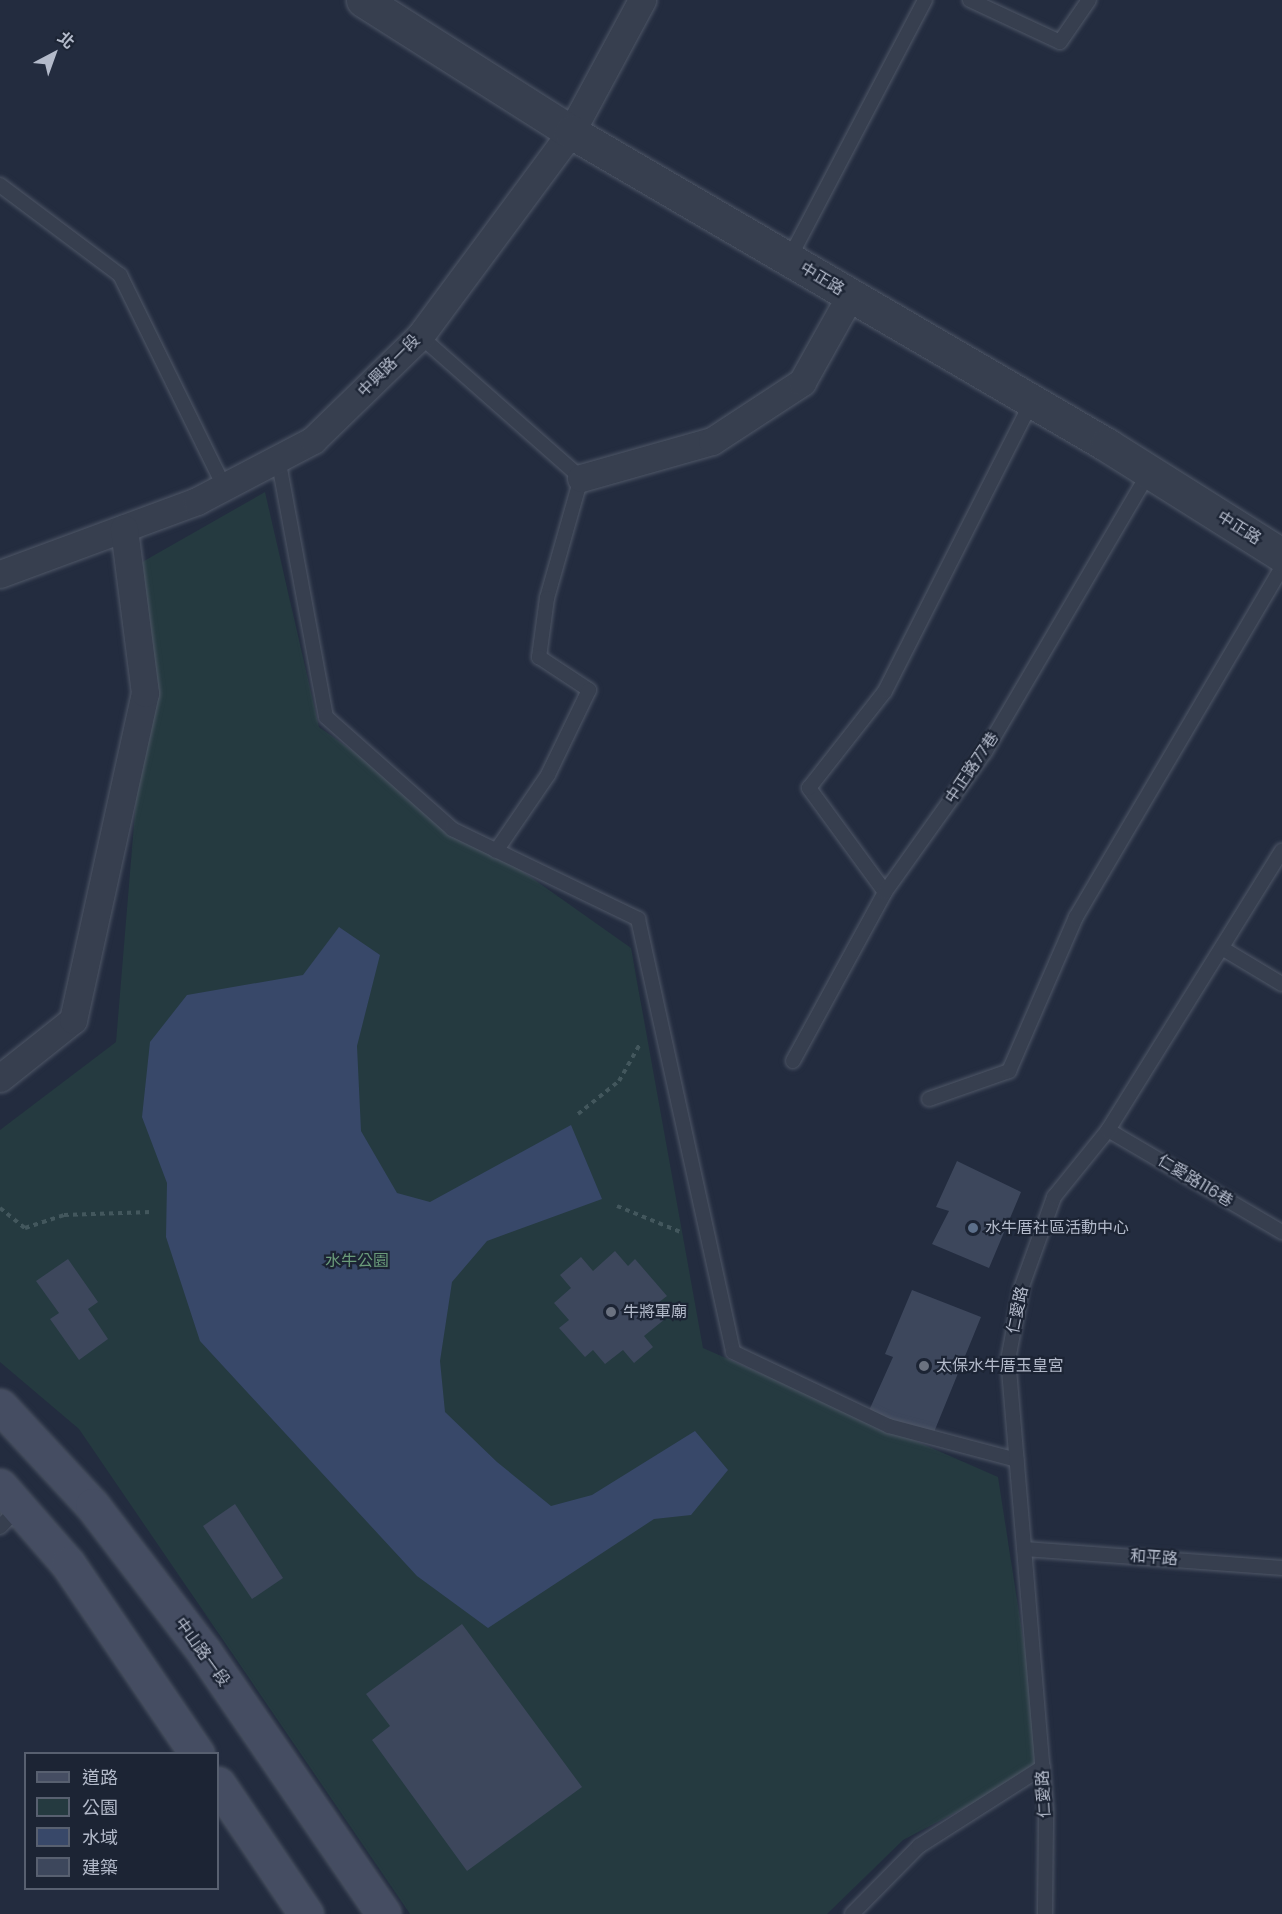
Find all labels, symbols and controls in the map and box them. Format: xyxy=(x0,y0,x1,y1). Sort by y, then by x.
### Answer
north arrow xyxy=(24,24,84,84)
text: 北 xyxy=(53,26,80,54)
street label: 中正路 xyxy=(796,258,848,300)
street label: 中興路一段 xyxy=(354,331,424,401)
street label: 中正路 xyxy=(1214,507,1264,549)
street label: 中正路77巷 xyxy=(941,729,1003,807)
street label: 仁愛路116巷 xyxy=(1154,1151,1236,1211)
place label: 水牛厝社區活動中心 xyxy=(985,1218,1129,1238)
marker: 水牛厝社區活動中心 xyxy=(966,1221,980,1235)
park label: 水牛公園 xyxy=(325,1251,389,1271)
street label: 仁愛路 xyxy=(1004,1285,1032,1335)
place label: 牛將軍廟 xyxy=(623,1302,687,1322)
marker: 牛將軍廟 xyxy=(604,1305,618,1319)
place label: 太保水牛厝玉皇宮 xyxy=(936,1356,1064,1376)
marker: 太保水牛厝玉皇宮 xyxy=(917,1359,931,1373)
street label: 和平路 xyxy=(1129,1547,1179,1569)
street label: 中山路一段 xyxy=(171,1614,233,1690)
legend xyxy=(24,1752,219,1890)
text: 道路 xyxy=(82,1765,118,1790)
street label: 仁愛路 xyxy=(1033,1770,1055,1818)
text: 公園 xyxy=(82,1795,118,1820)
text: 水域 xyxy=(82,1825,118,1850)
text: 建築 xyxy=(82,1855,118,1880)

